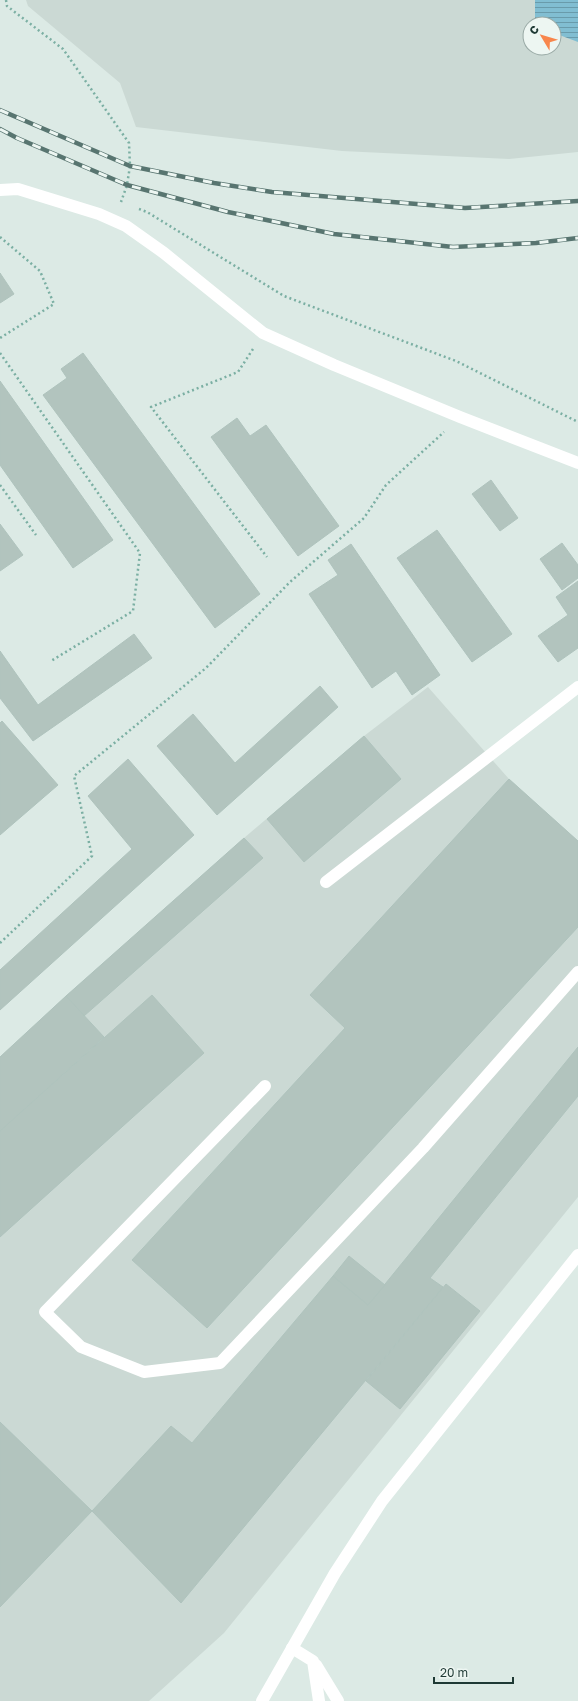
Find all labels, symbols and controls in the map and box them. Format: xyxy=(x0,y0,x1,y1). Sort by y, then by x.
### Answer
north arrow xyxy=(522,16,562,56)
text: С xyxy=(526,22,541,37)
scale bar xyxy=(434,1659,513,1685)
text: 20 m xyxy=(440,1665,468,1680)

